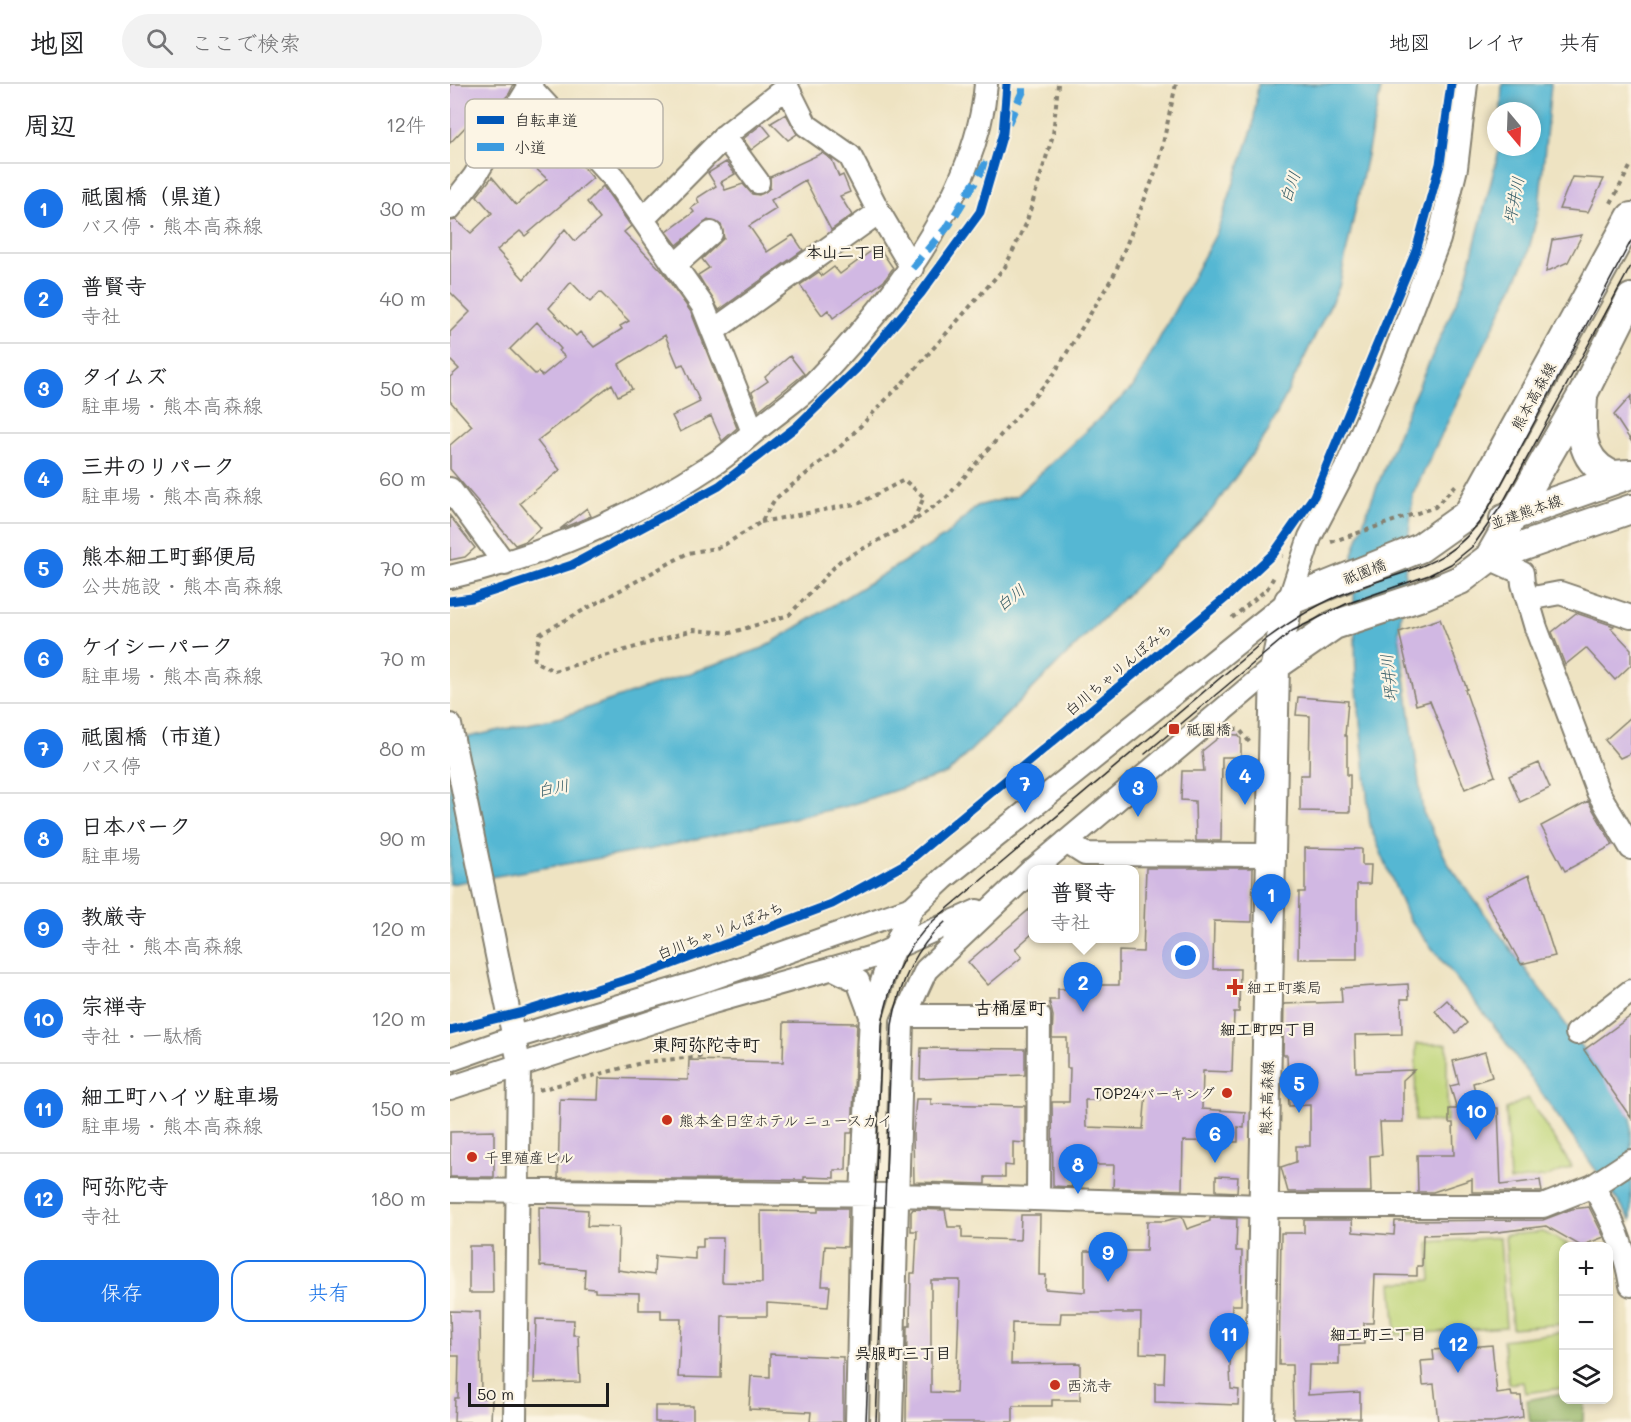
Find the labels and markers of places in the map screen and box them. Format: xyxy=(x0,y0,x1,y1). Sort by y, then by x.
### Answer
place label: 祗園橋 xyxy=(1186,719,1231,739)
marker: 祗園橋 xyxy=(1167,722,1181,736)
pin: 4 xyxy=(1226,756,1264,805)
pin: 7 xyxy=(1006,764,1044,813)
pin: 3 xyxy=(1118,768,1158,817)
pin: 1 xyxy=(1252,874,1290,924)
pin: 2 xyxy=(1064,962,1102,1012)
place label: 細工町薬局 xyxy=(1247,977,1322,997)
marker: 細工町薬局 xyxy=(1228,980,1242,994)
pin: 5 xyxy=(1280,1064,1318,1113)
place label: TOP24パーキング xyxy=(1093,1083,1215,1103)
marker: TOP24パーキング xyxy=(1220,1086,1234,1100)
pin: 10 xyxy=(1456,1090,1496,1140)
place label: 熊本全日空ホテル ニュースカイ xyxy=(679,1110,892,1130)
marker: 熊本全日空ホテル ニュースカイ xyxy=(660,1113,674,1127)
pin: 6 xyxy=(1196,1114,1234,1163)
pin: 8 xyxy=(1058,1144,1098,1194)
place label: 千里殖産ビル xyxy=(484,1147,574,1167)
marker: 千里殖産ビル xyxy=(465,1150,479,1164)
pin: 9 xyxy=(1088,1232,1128,1282)
pin: 11 xyxy=(1210,1314,1248,1363)
pin: 12 xyxy=(1438,1324,1478,1373)
place label: 西流寺 xyxy=(1067,1375,1112,1395)
marker: 西流寺 xyxy=(1048,1378,1062,1392)

